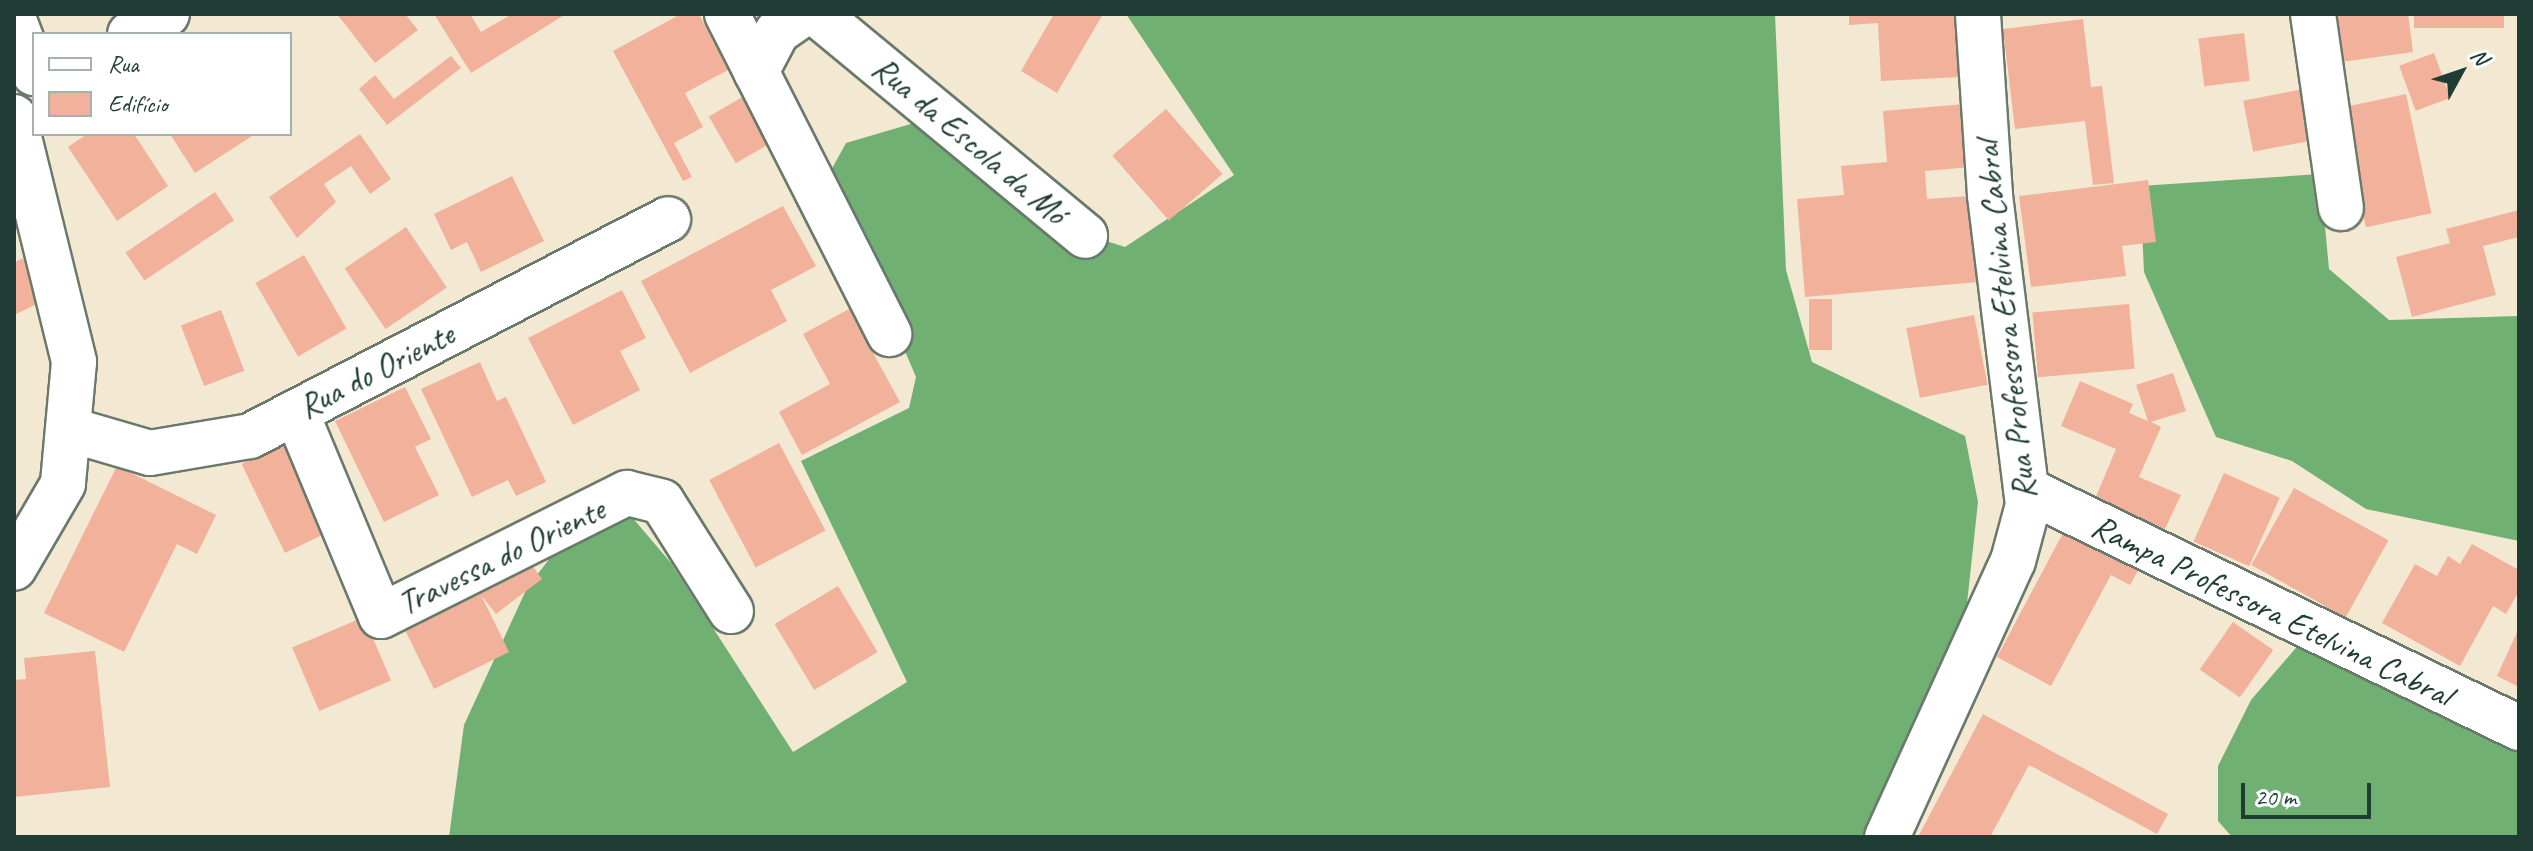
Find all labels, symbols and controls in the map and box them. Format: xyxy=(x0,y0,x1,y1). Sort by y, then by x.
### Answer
legend xyxy=(32,32,292,136)
north arrow xyxy=(2421,32,2501,112)
text: N xyxy=(2464,42,2494,71)
street label: Rua da Escola da Mó xyxy=(864,47,1076,233)
text: Rua xyxy=(108,49,139,79)
text: Edifício xyxy=(108,89,168,119)
street label: Rua Professora Etelvina Cabral xyxy=(1966,138,2044,502)
street label: Rua do Oriente xyxy=(291,313,461,427)
street label: Travessa do Oriente xyxy=(391,488,611,624)
street label: Rampa Professora Etelvina Cabral xyxy=(2085,505,2459,715)
scale bar xyxy=(2245,767,2375,817)
text: 20 m xyxy=(2255,782,2296,812)

